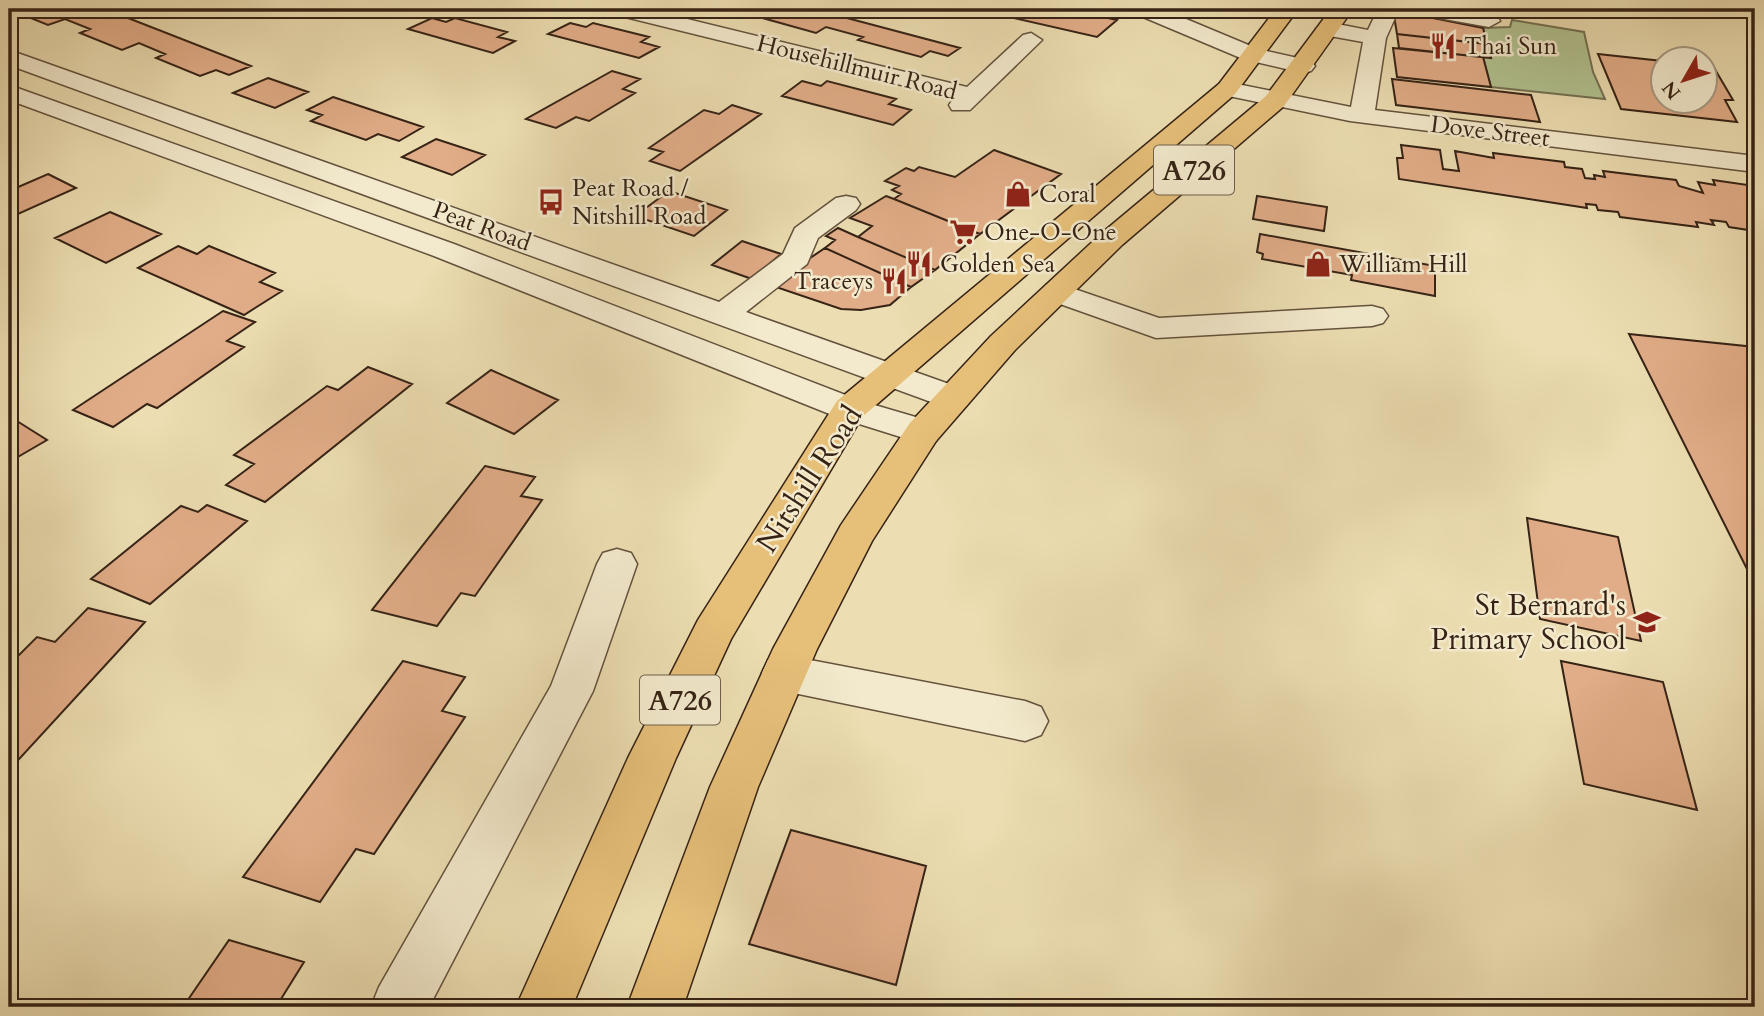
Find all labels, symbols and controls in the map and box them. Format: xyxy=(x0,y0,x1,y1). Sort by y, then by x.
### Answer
street label: Househillmuir Road xyxy=(753,27,961,108)
place label: Thai Sun xyxy=(1464,30,1558,63)
restaurant icon: Thai Sun xyxy=(1428,31,1458,61)
north arrow xyxy=(1648,46,1718,116)
text: N xyxy=(1656,75,1687,105)
street label: Dove Street xyxy=(1429,108,1552,155)
road number: A726 xyxy=(1154,146,1234,194)
place label: Peat Road / Nitshill Road xyxy=(572,172,706,233)
place label: Coral xyxy=(1039,178,1096,211)
shop icon: Coral xyxy=(1003,179,1033,209)
bus stop icon: Peat Road / Nitshill Road xyxy=(536,187,566,217)
street label: Peat Road xyxy=(428,193,536,260)
place label: One-O-One xyxy=(984,216,1117,249)
supermarket icon: One-O-One xyxy=(948,217,978,247)
place label: Golden Sea xyxy=(940,248,1056,281)
place label: William Hill xyxy=(1338,248,1467,281)
restaurant icon: Golden Sea xyxy=(904,249,934,279)
shop icon: William Hill xyxy=(1303,249,1333,279)
place label: Traceys xyxy=(794,265,873,298)
restaurant icon: Traceys xyxy=(879,266,909,296)
street label: Nitshill Road xyxy=(747,398,872,561)
place label: St Bernard's Primary School xyxy=(1430,585,1626,660)
school or university icon: St Bernard's Primary School xyxy=(1632,607,1662,637)
road number: A726 xyxy=(640,676,720,724)

